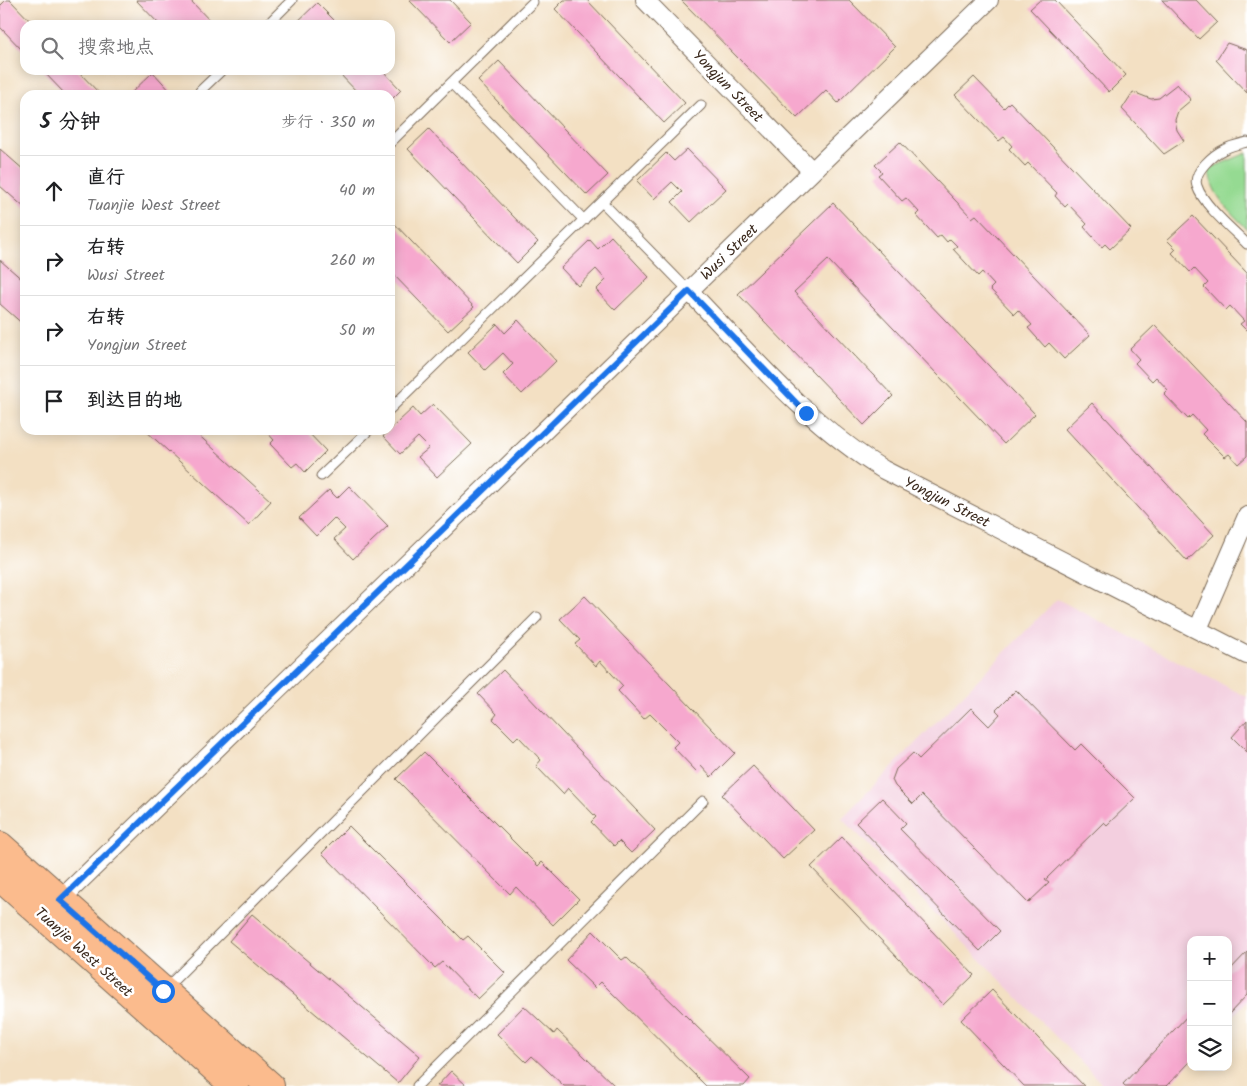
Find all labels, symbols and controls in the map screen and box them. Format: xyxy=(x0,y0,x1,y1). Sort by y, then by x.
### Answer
search box xyxy=(20,20,395,75)
text: 搜索地点 xyxy=(78,33,154,63)
icon: search xyxy=(38,34,66,62)
street label: Yongjun Street xyxy=(686,45,769,129)
text: 5 分钟 xyxy=(40,106,101,139)
text: 步行 · 350 m xyxy=(281,110,375,135)
text: 直行 xyxy=(87,163,125,193)
icon: ahead xyxy=(40,177,68,205)
text: 40 m xyxy=(339,178,375,203)
text: Tuanjie West Street xyxy=(87,193,221,218)
street label: Wusi Street xyxy=(695,219,764,287)
text: 右转 xyxy=(87,233,125,263)
icon: right xyxy=(40,247,68,275)
text: 260 m xyxy=(330,248,375,273)
text: Wusi Street xyxy=(87,263,165,288)
text: 右转 xyxy=(87,303,125,333)
icon: right xyxy=(40,317,68,345)
text: 50 m xyxy=(339,318,375,343)
text: Yongjun Street xyxy=(87,333,187,358)
text: 到达目的地 xyxy=(87,386,182,416)
icon: arrive xyxy=(40,387,68,415)
route end xyxy=(795,402,818,425)
street label: Yongjun Street xyxy=(899,471,994,535)
street label: Tuanjie West Street xyxy=(29,902,138,1004)
map controls xyxy=(1187,936,1232,1071)
button: + xyxy=(1187,936,1232,981)
route start xyxy=(152,980,175,1003)
button: − xyxy=(1187,981,1232,1026)
button: layers xyxy=(1187,1026,1232,1071)

